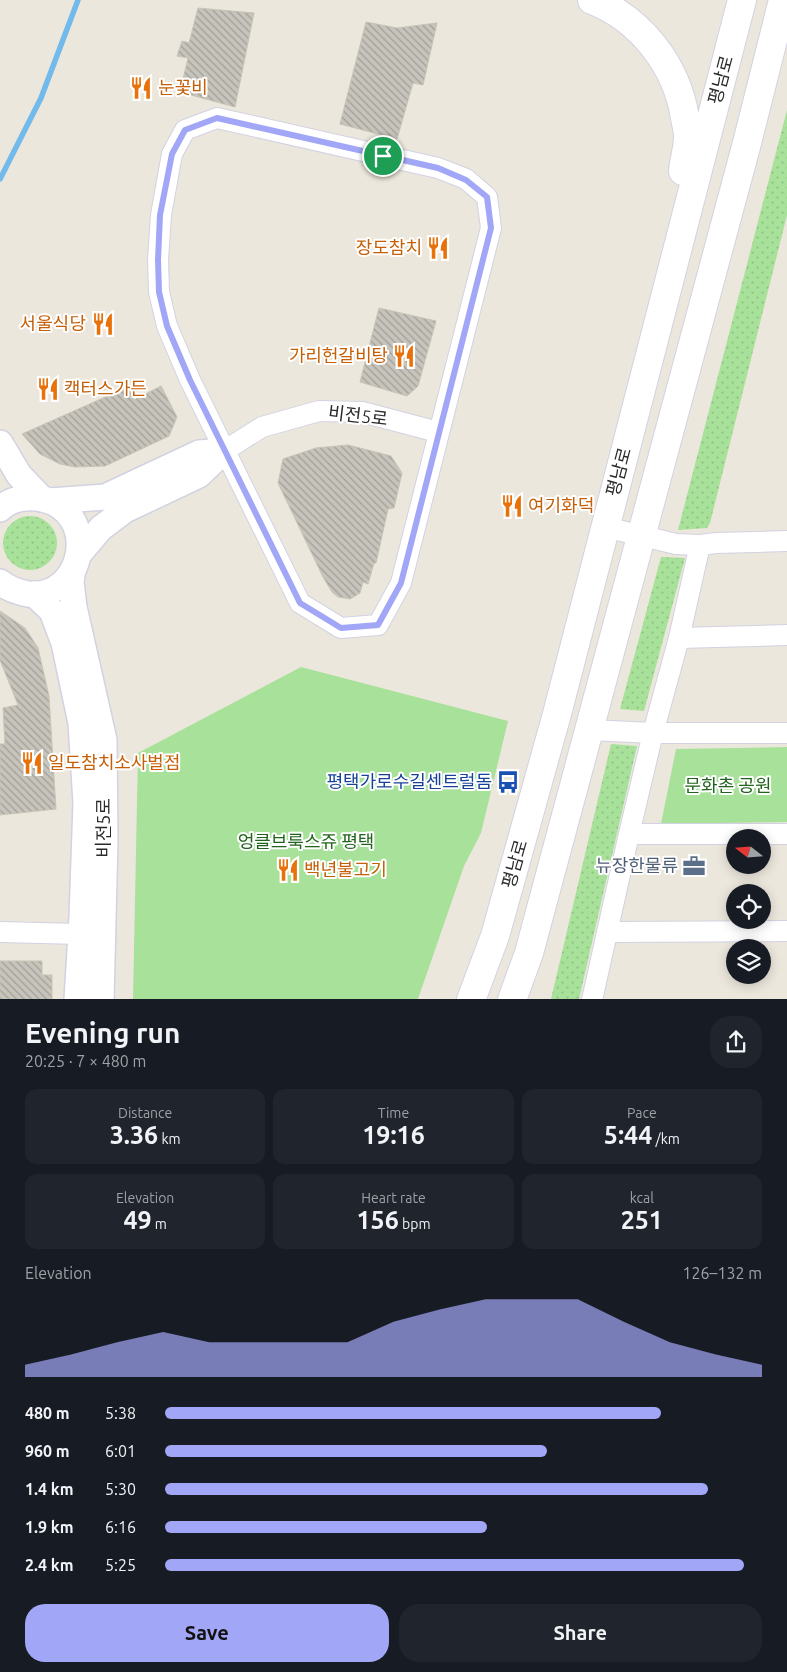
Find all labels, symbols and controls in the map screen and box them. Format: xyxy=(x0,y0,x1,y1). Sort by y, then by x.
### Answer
street label: 평남로 xyxy=(704,53,736,106)
restaurant icon: 눈꽃비 xyxy=(128,75,154,101)
place label: 눈꽃비 xyxy=(158,77,208,97)
pin xyxy=(362,135,404,177)
icon: arrive xyxy=(369,142,397,170)
restaurant icon: 장도참치 xyxy=(425,235,451,261)
place label: 장도참치 xyxy=(356,237,422,257)
restaurant icon: 서울식당 xyxy=(90,311,116,337)
place label: 서울식당 xyxy=(20,313,86,333)
restaurant icon: 가리헌갈비탕 xyxy=(391,343,417,369)
place label: 가리헌갈비탕 xyxy=(289,345,388,365)
restaurant icon: 캑터스가든 xyxy=(35,376,61,402)
place label: 캑터스가든 xyxy=(64,378,147,398)
street label: 비전5로 xyxy=(327,401,389,429)
street label: 평남로 xyxy=(602,445,634,498)
restaurant icon: 여기화덕 xyxy=(499,493,525,519)
place label: 여기화덕 xyxy=(528,495,594,515)
restaurant icon: 일도참치소사벌점 xyxy=(19,750,45,776)
place label: 일도참치소사벌점 xyxy=(48,752,180,772)
bus stop icon: 평택가로수길센트럴돔 xyxy=(495,769,521,795)
place label: 평택가로수길센트럴돔 xyxy=(326,771,492,791)
park label: 문화촌 공원 xyxy=(685,775,771,795)
street label: 비전5로 xyxy=(93,798,113,858)
north arrow xyxy=(726,829,771,874)
map controls xyxy=(726,829,771,984)
park label: 엉클브룩스쥬 평택 xyxy=(238,831,374,851)
street label: 평남로 xyxy=(498,837,530,890)
office icon: 뉴장한물류 xyxy=(681,853,707,879)
place label: 뉴장한물류 xyxy=(595,855,678,875)
restaurant icon: 백년불고기 xyxy=(275,857,301,883)
place label: 백년불고기 xyxy=(304,859,387,879)
button: locate xyxy=(726,884,771,929)
button: layers xyxy=(726,939,771,984)
button: share xyxy=(710,1016,762,1068)
text: Evening run xyxy=(25,1017,180,1048)
text: 20:25 · 7 × 480 m xyxy=(25,1052,146,1070)
text: Distance xyxy=(118,1105,172,1121)
text: Time xyxy=(378,1105,409,1121)
text: Pace xyxy=(627,1105,657,1121)
text: 3.36 xyxy=(110,1121,158,1149)
text: 19:16 xyxy=(362,1121,425,1149)
text: 5:44 xyxy=(604,1121,652,1149)
text: km xyxy=(158,1131,181,1147)
text: /km xyxy=(652,1131,680,1147)
text: Elevation xyxy=(116,1190,174,1206)
text: Heart rate xyxy=(361,1190,426,1206)
text: kcal xyxy=(630,1190,654,1206)
text: 49 xyxy=(123,1206,152,1234)
text: 156 xyxy=(357,1206,399,1234)
text: 251 xyxy=(621,1206,663,1234)
text: m xyxy=(152,1216,167,1232)
text: bpm xyxy=(399,1216,430,1232)
text: Elevation xyxy=(25,1264,92,1282)
text: 126–132 m xyxy=(682,1264,762,1282)
text: 480 m xyxy=(25,1404,70,1422)
text: 5:38 xyxy=(105,1404,136,1422)
text: 960 m xyxy=(25,1442,70,1460)
text: 6:01 xyxy=(105,1442,136,1460)
text: 1.4 km xyxy=(25,1480,74,1498)
text: 5:30 xyxy=(105,1480,136,1498)
text: 1.9 km xyxy=(25,1518,74,1536)
text: 6:16 xyxy=(105,1518,136,1536)
text: 2.4 km xyxy=(25,1556,74,1574)
text: 5:25 xyxy=(105,1556,136,1574)
button: Save xyxy=(25,1604,389,1662)
button: Share xyxy=(399,1604,762,1662)

